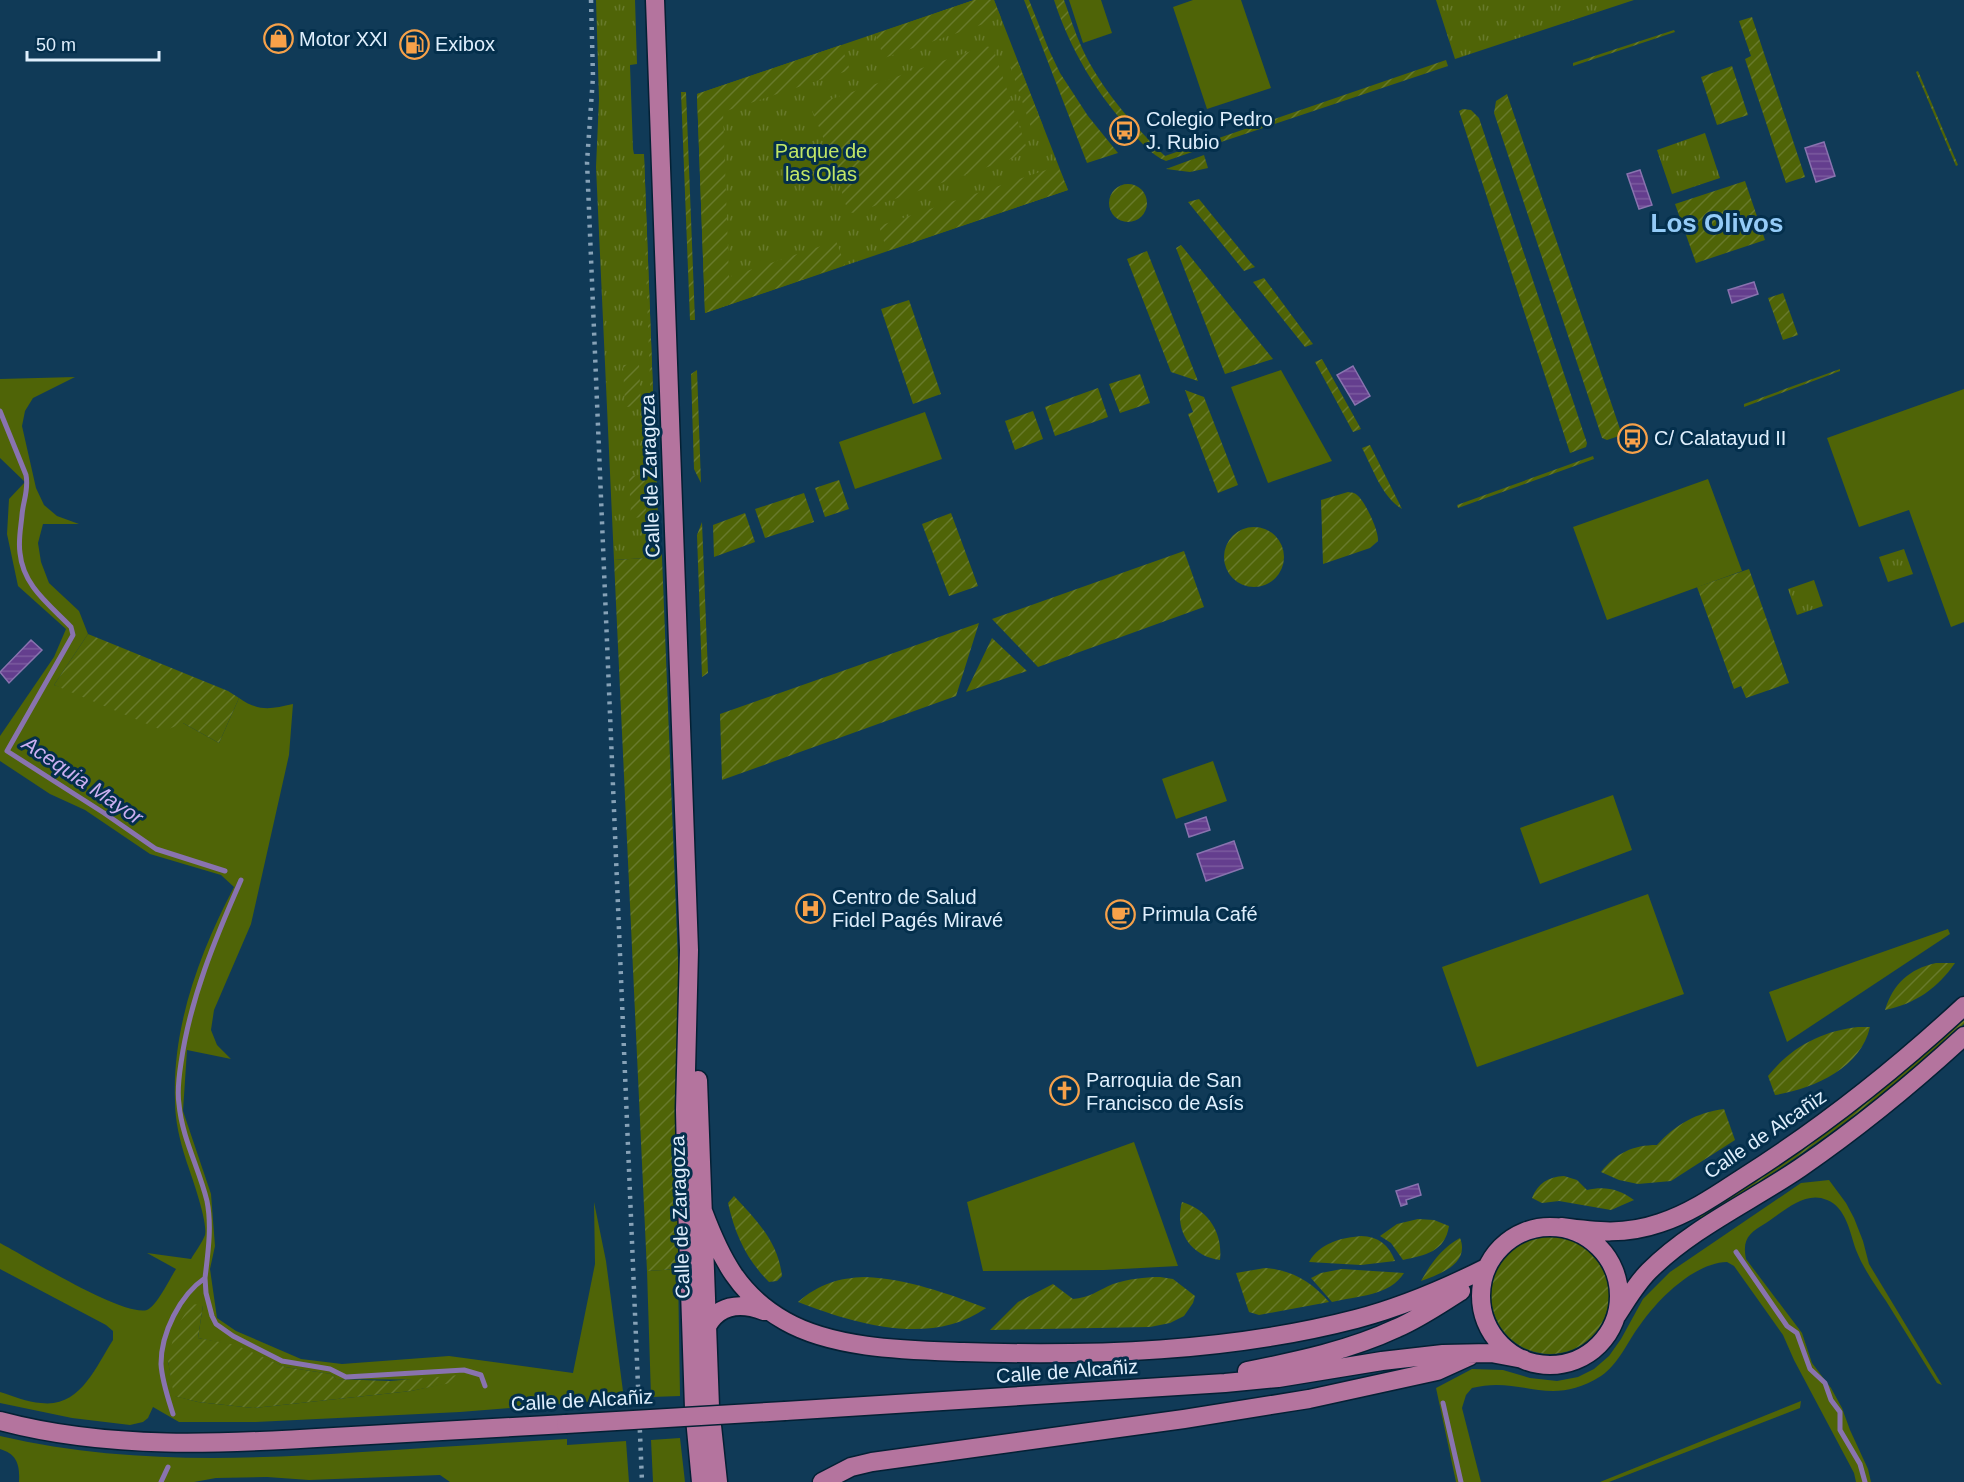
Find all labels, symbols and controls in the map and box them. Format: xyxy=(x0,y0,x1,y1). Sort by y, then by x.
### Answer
shop icon: Motor XXI xyxy=(262,23,294,55)
scale bar xyxy=(27,24,159,62)
place label: Motor XXI xyxy=(299,28,388,50)
fuel station icon: Exibox xyxy=(398,28,430,60)
place label: Exibox xyxy=(435,33,495,55)
text: 50 m xyxy=(36,35,76,55)
place label: Colegio Pedro J. Rubio xyxy=(1146,108,1273,153)
bus stop icon: Colegio Pedro J. Rubio xyxy=(1109,115,1141,147)
park label: Parque de las Olas xyxy=(775,140,867,185)
district label: Los Olivos xyxy=(1651,208,1783,238)
street label: Calle de Zaragoza xyxy=(636,393,664,558)
bus stop icon: C/ Calatayud II xyxy=(1617,422,1649,454)
place label: C/ Calatayud II xyxy=(1654,427,1786,449)
water label: Acequia Mayor xyxy=(17,730,148,829)
place label: Centro de Salud Fidel Pagés Miravé xyxy=(832,886,1003,931)
hospital icon: Centro de Salud Fidel Pagés Miravé xyxy=(795,892,827,924)
cafe icon: Primula Café xyxy=(1105,898,1137,930)
place label: Primula Café xyxy=(1142,903,1258,925)
place label: Parroquia de San Francisco de Asís xyxy=(1086,1069,1244,1114)
church icon: Parroquia de San Francisco de Asís xyxy=(1049,1075,1081,1107)
street label: Calle de Alcañiz xyxy=(1700,1085,1830,1183)
street label: Calle de Zaragoza xyxy=(666,1134,694,1299)
street label: Calle de Alcañiz xyxy=(995,1355,1139,1387)
street label: Calle de Alcañiz xyxy=(510,1385,654,1415)

